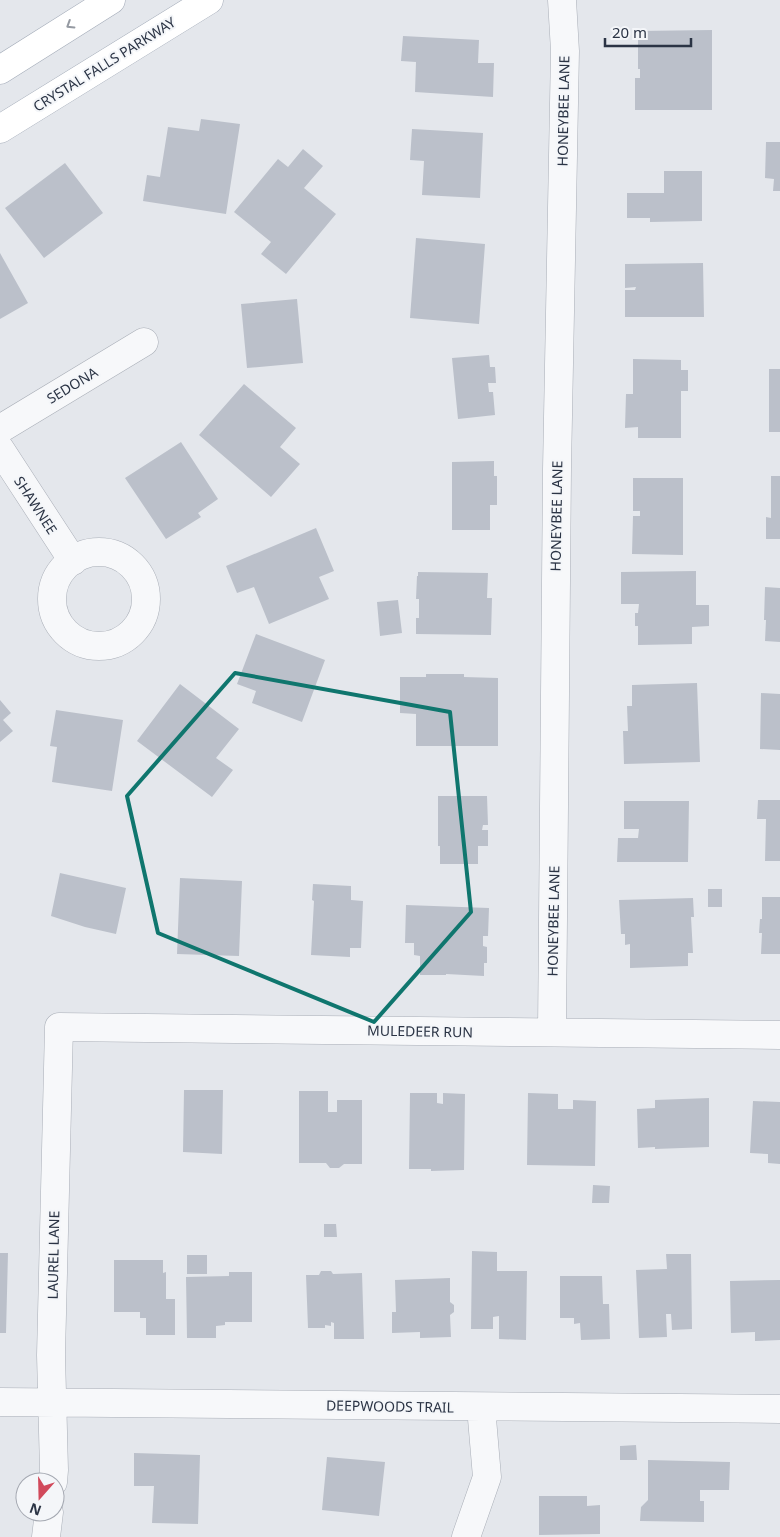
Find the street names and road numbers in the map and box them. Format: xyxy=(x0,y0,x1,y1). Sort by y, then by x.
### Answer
street label: CRYSTAL FALLS PARKWAY xyxy=(29,12,179,116)
street label: HONEYBEE LANE xyxy=(553,56,573,166)
street label: SEDONA xyxy=(43,362,101,408)
street label: HONEYBEE LANE xyxy=(546,461,566,571)
street label: SHAWNEE xyxy=(10,472,62,538)
street label: HONEYBEE LANE xyxy=(543,866,563,976)
street label: MULEDEER RUN xyxy=(367,1021,473,1041)
street label: LAUREL LANE xyxy=(43,1210,63,1300)
street label: DEEPWOODS TRAIL xyxy=(326,1395,454,1417)

